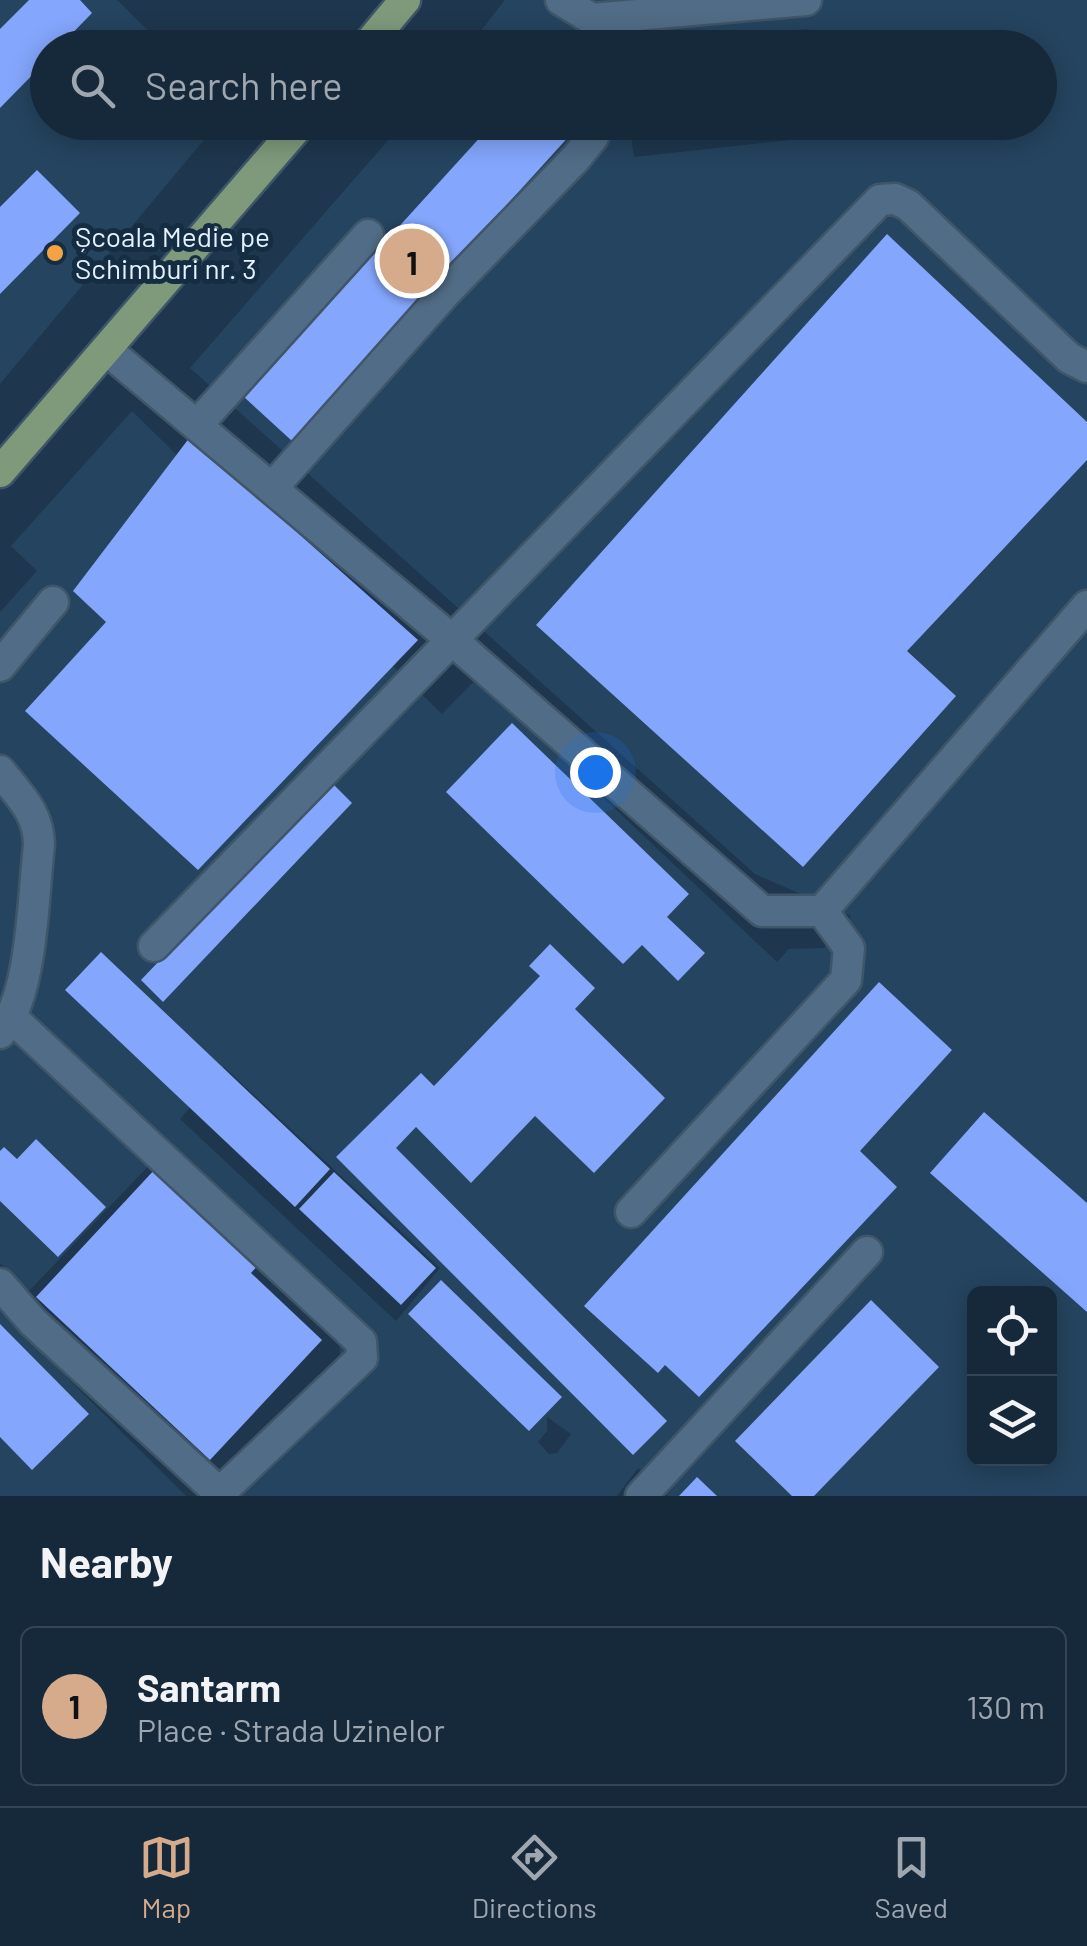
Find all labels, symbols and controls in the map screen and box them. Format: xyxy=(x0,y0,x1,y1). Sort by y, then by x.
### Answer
search box xyxy=(30,30,1057,140)
icon: search xyxy=(65,58,120,113)
text: Search here xyxy=(145,62,343,108)
place label: Școala Medie pe Schimburi nr. 3 xyxy=(75,219,270,285)
pin: 1 xyxy=(380,224,444,298)
marker: Școala Medie pe Schimburi nr. 3 xyxy=(44,242,66,264)
your location xyxy=(570,747,621,798)
map controls xyxy=(967,1286,1057,1466)
button: locate xyxy=(967,1286,1057,1376)
button: layers xyxy=(967,1376,1057,1466)
text: Nearby xyxy=(40,1536,173,1586)
text: Santarm xyxy=(137,1664,281,1710)
text: 1 xyxy=(69,1687,80,1725)
text: 130 m xyxy=(966,1687,1045,1725)
text: Place · Strada Uzinelor xyxy=(137,1710,445,1748)
tab: Map xyxy=(139,1830,194,1924)
tab: Directions xyxy=(472,1830,597,1924)
tab: Saved xyxy=(875,1830,948,1924)

